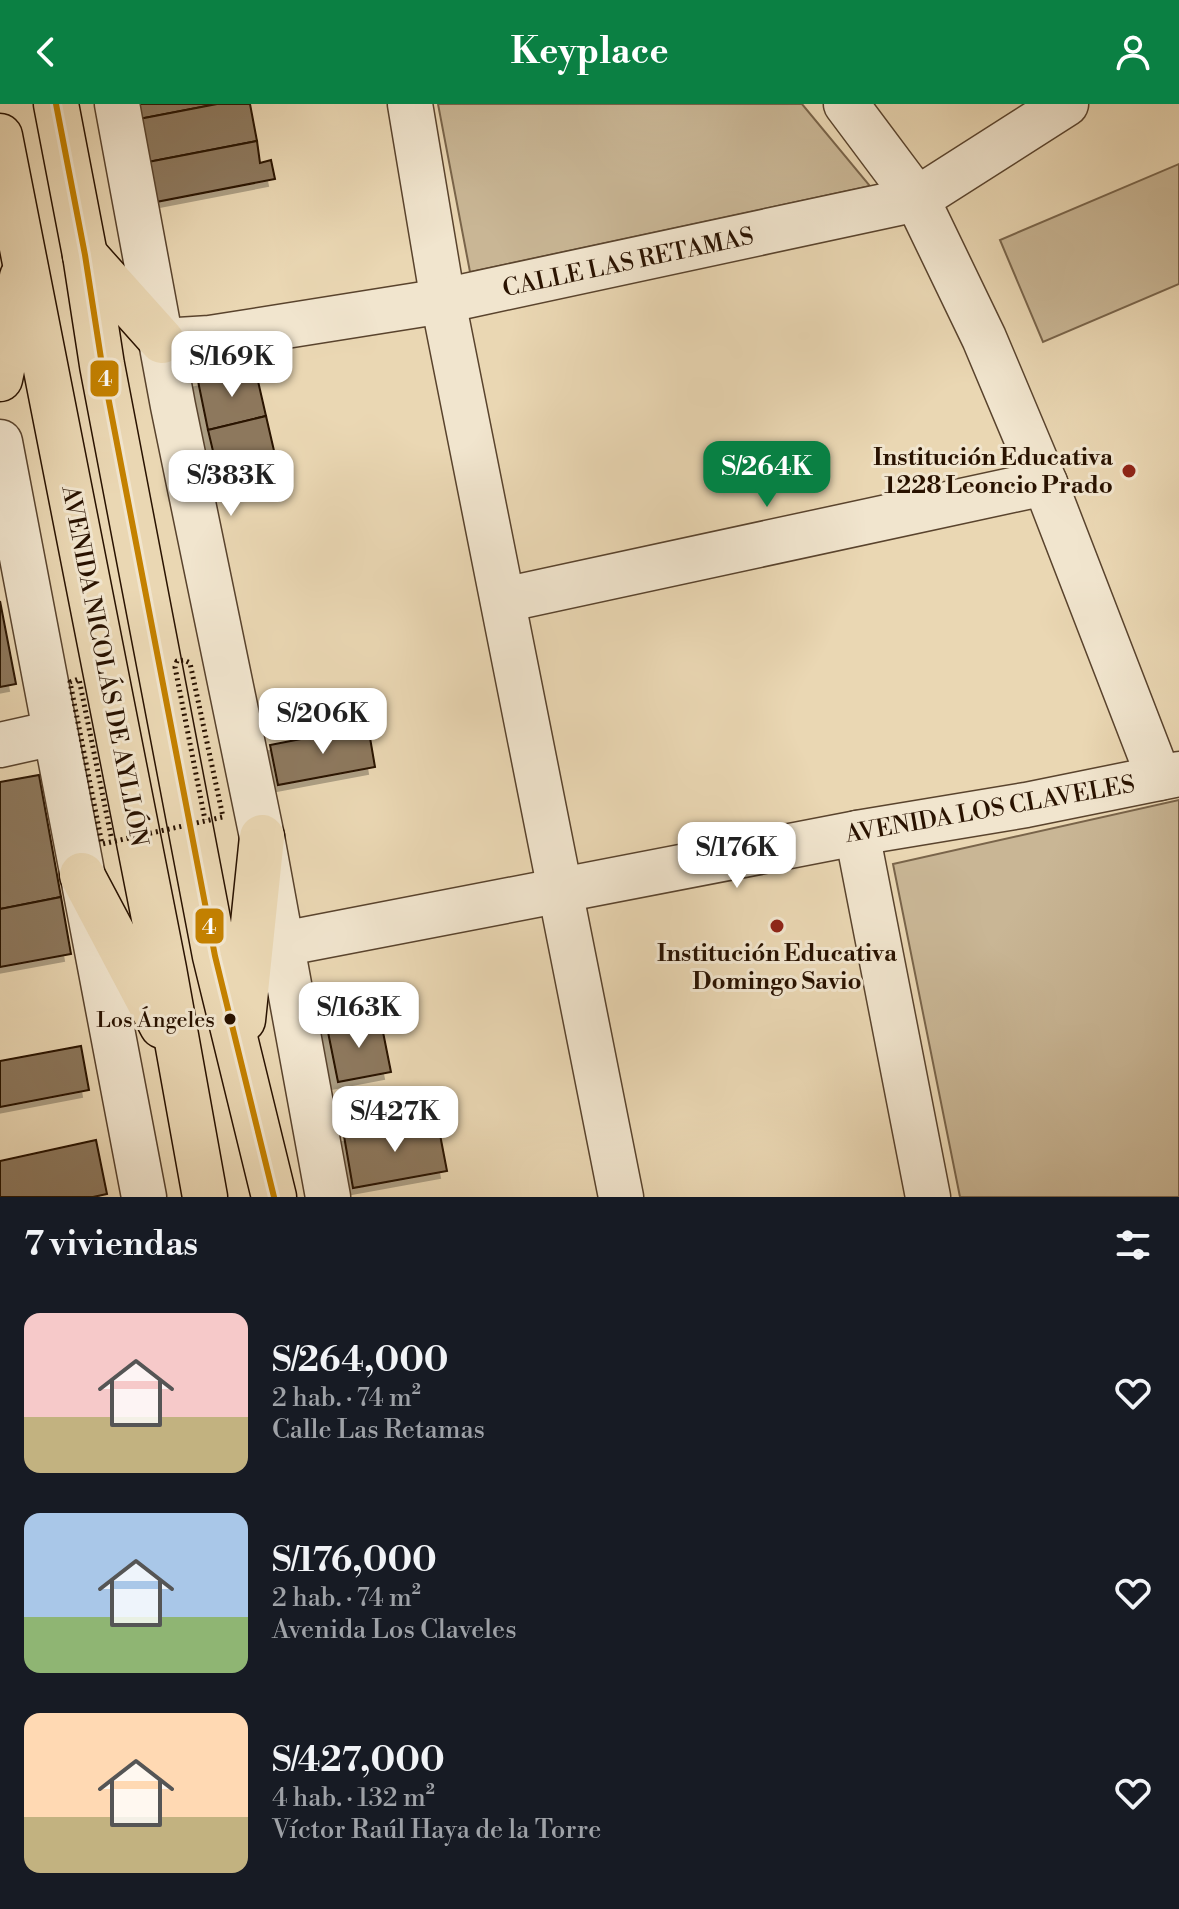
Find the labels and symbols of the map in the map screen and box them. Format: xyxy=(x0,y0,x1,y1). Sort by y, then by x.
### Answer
street label: CALLE LAS RETAMAS xyxy=(500,222,757,304)
pin: S/169K xyxy=(167,331,297,399)
line badge: 4 xyxy=(89,359,120,398)
text: 4 xyxy=(98,366,112,393)
pin: S/264K xyxy=(702,441,832,509)
place label: Institución Educativa 1228 Leoncio Prado xyxy=(873,443,1114,501)
pin: S/383K xyxy=(166,450,296,518)
marker: Institución Educativa 1228 Leoncio Prado xyxy=(1120,462,1138,480)
street label: AVENIDA NICOLÁS DE AYLLÓN xyxy=(54,482,156,849)
pin: S/206K xyxy=(258,688,388,756)
street label: AVENIDA LOS CLAVELES xyxy=(842,770,1137,850)
pin: S/176K xyxy=(672,822,802,890)
line badge: 4 xyxy=(194,907,225,945)
text: 4 xyxy=(202,914,216,941)
marker: Institución Educativa Domingo Savio xyxy=(768,917,786,935)
place label: Institución Educativa Domingo Savio xyxy=(657,939,898,997)
pin: S/163K xyxy=(294,982,424,1050)
place label: Los Ángeles xyxy=(96,1006,215,1034)
marker: Los Ángeles xyxy=(222,1011,238,1027)
pin: S/427K xyxy=(330,1086,460,1154)

